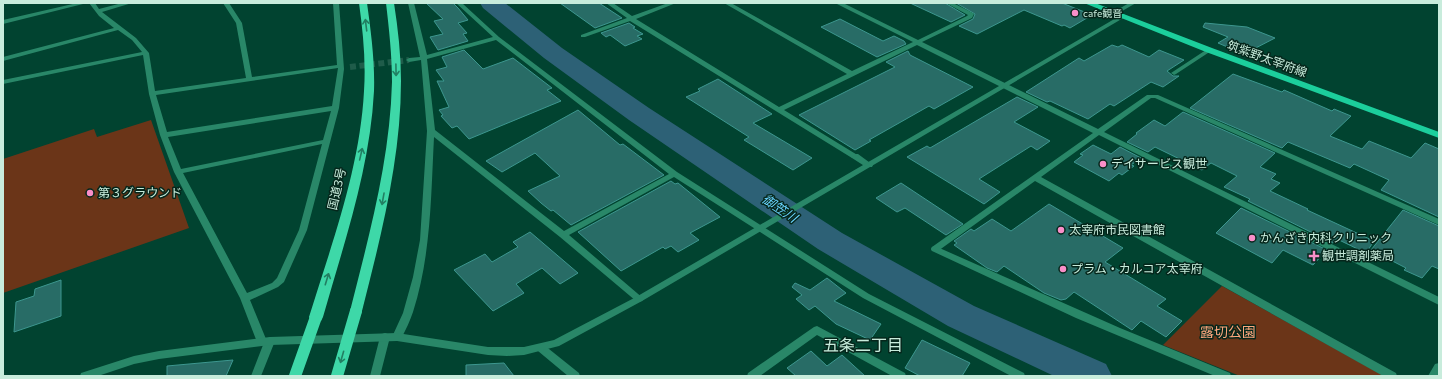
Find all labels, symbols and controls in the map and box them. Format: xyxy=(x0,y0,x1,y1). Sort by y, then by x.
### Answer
place label: cafe観音 xyxy=(1083,7,1122,19)
marker: cafe観音 xyxy=(1070,8,1080,18)
one-way arrow xyxy=(362,19,370,32)
street label: 筑紫野太宰府線 xyxy=(1225,37,1309,79)
one-way arrow xyxy=(392,63,399,76)
one-way arrow xyxy=(357,148,365,161)
place label: デイサービス観世 xyxy=(1111,156,1207,170)
marker: デイサービス観世 xyxy=(1098,159,1108,169)
street label: 国道3号 xyxy=(324,166,348,211)
place label: 第３グラウンド xyxy=(98,185,182,199)
marker: 第３グラウンド xyxy=(85,188,95,198)
water label: 御笠川 xyxy=(759,190,802,227)
one-way arrow xyxy=(379,192,387,205)
place label: 太宰府市民図書館 xyxy=(1069,222,1165,236)
marker: 太宰府市民図書館 xyxy=(1056,225,1066,235)
place label: かんざき内科クリニック xyxy=(1260,230,1392,244)
marker: かんざき内科クリニック xyxy=(1247,233,1257,243)
place label: 観世調剤薬局 xyxy=(1322,248,1394,262)
marker: 観世調剤薬局 xyxy=(1309,251,1319,261)
place label: プラム・カルコア太宰府 xyxy=(1071,261,1202,275)
marker: プラム・カルコア太宰府 xyxy=(1058,264,1068,274)
one-way arrow xyxy=(324,273,331,286)
park label: 露切公園 xyxy=(1200,323,1256,340)
district label: 五条二丁目 xyxy=(823,335,903,354)
one-way arrow xyxy=(338,350,345,363)

